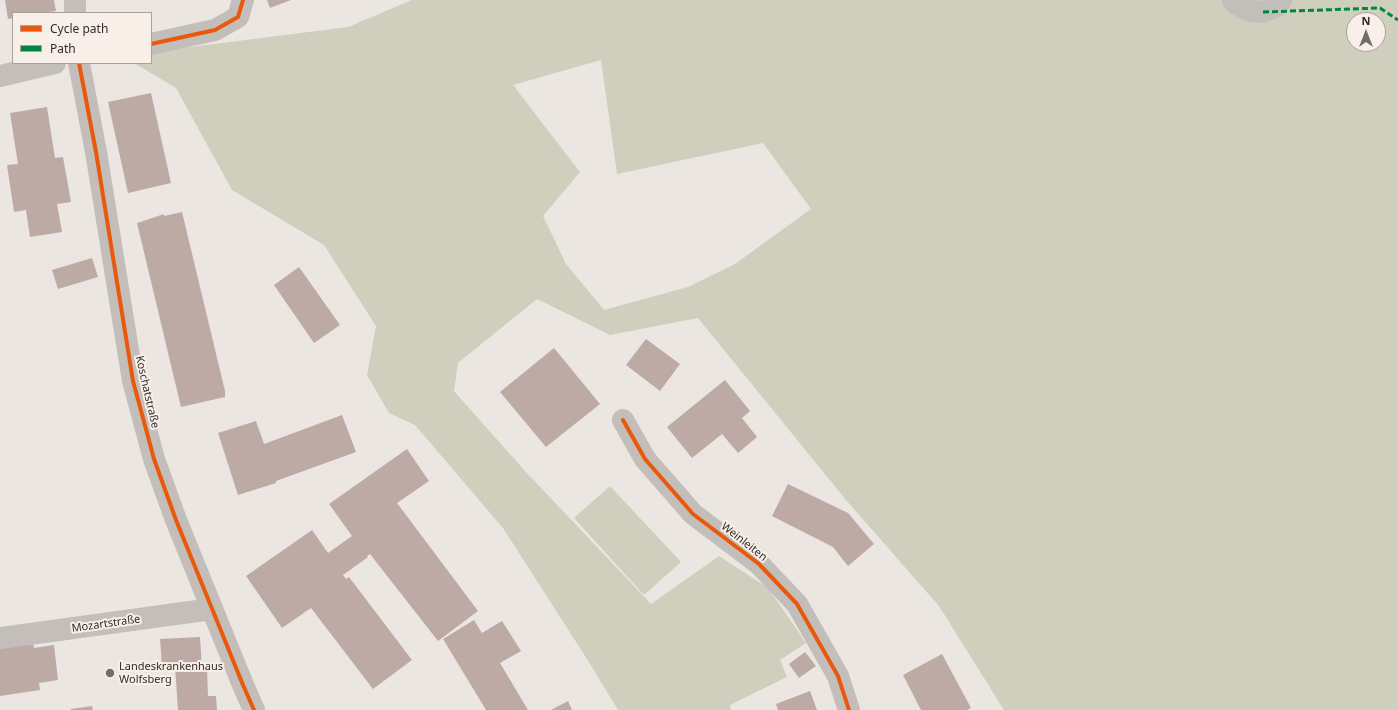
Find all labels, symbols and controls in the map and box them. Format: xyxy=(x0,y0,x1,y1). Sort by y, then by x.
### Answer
legend xyxy=(12,12,152,64)
north arrow xyxy=(1346,12,1386,52)
text: N xyxy=(1362,13,1370,28)
text: Cycle path xyxy=(50,20,108,37)
text: Path xyxy=(50,40,76,57)
street label: Koschatstraße xyxy=(132,355,162,429)
street label: Weinleiten xyxy=(718,520,770,564)
street label: Mozartstraße xyxy=(71,613,141,635)
place label: Landeskrankenhaus Wolfsberg xyxy=(119,660,223,686)
marker: Landeskrankenhaus Wolfsberg xyxy=(104,667,116,679)

